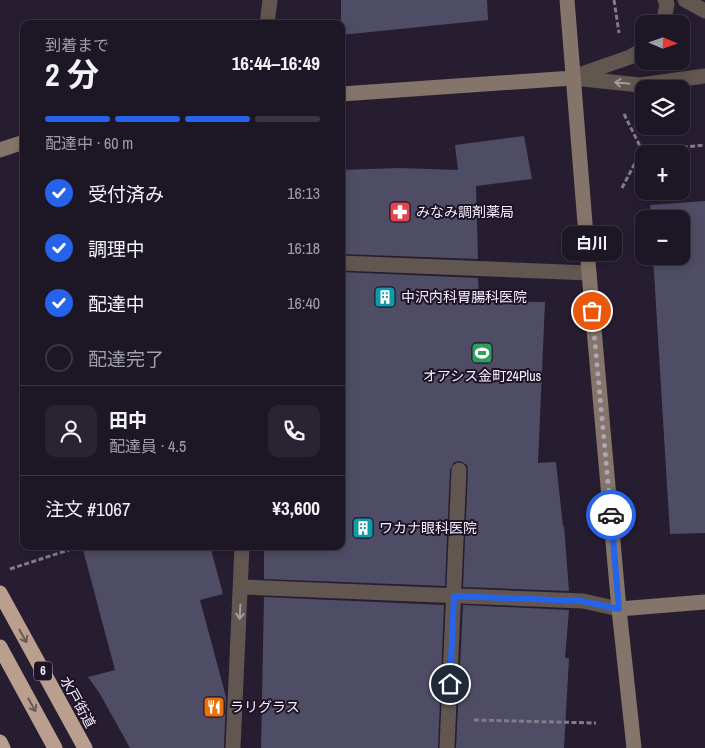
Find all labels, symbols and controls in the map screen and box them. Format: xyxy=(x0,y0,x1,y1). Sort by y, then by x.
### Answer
north arrow xyxy=(635,15,690,70)
map controls xyxy=(635,15,690,265)
text: 到着まで xyxy=(45,34,109,56)
text: 16:44–16:49 xyxy=(232,50,320,76)
text: 2 分 xyxy=(45,53,99,96)
one-way arrow xyxy=(614,78,630,88)
button: layers xyxy=(635,80,690,135)
text: 配達中 · 60 m xyxy=(45,132,133,154)
button: + xyxy=(635,145,690,200)
icon: check xyxy=(45,179,73,207)
text: 受付済み xyxy=(88,181,164,207)
text: 16:13 xyxy=(287,182,320,204)
pharmacy icon: みなみ調剤薬局 xyxy=(388,200,412,224)
place label: みなみ調剤薬局 xyxy=(416,203,514,221)
button: − xyxy=(635,210,690,265)
callout: 白川 xyxy=(562,226,622,261)
text: 白川 xyxy=(576,232,608,254)
icon: check xyxy=(45,234,73,262)
text: 調理中 xyxy=(88,236,145,262)
text: 16:18 xyxy=(287,237,320,259)
building icon: 中沢内科胃腸科医院 xyxy=(373,285,397,309)
place label: 中沢内科胃腸科医院 xyxy=(401,288,527,306)
icon: check xyxy=(45,289,73,317)
pin xyxy=(571,290,613,332)
text: 配達中 xyxy=(88,291,145,317)
text: 16:40 xyxy=(287,292,320,314)
icon: bag xyxy=(578,297,606,325)
sports icon: オアシス金町24Plus xyxy=(470,341,494,365)
text: 配達完了 xyxy=(88,346,164,372)
place label: オアシス金町24Plus xyxy=(423,367,542,385)
button: person xyxy=(45,405,97,457)
button: phone xyxy=(268,405,320,457)
text: 田中 xyxy=(109,407,147,433)
text: 配達員 · 4.5 xyxy=(109,435,186,457)
courier xyxy=(586,490,636,540)
text: ¥3,600 xyxy=(272,495,320,521)
text: 注文 #1067 xyxy=(45,496,131,522)
icon: car xyxy=(597,501,625,529)
building icon: ワカナ眼科医院 xyxy=(351,516,375,540)
place label: ワカナ眼科医院 xyxy=(379,519,477,537)
one-way arrow xyxy=(235,604,244,620)
one-way arrow xyxy=(19,628,29,643)
road number: 6 xyxy=(34,661,52,680)
pin xyxy=(429,663,471,705)
icon: home xyxy=(436,670,464,698)
street label: 水戸街道 xyxy=(57,673,99,731)
restaurant icon: ラリグラス xyxy=(202,695,226,719)
one-way arrow xyxy=(27,697,37,712)
place label: ラリグラス xyxy=(230,698,300,716)

